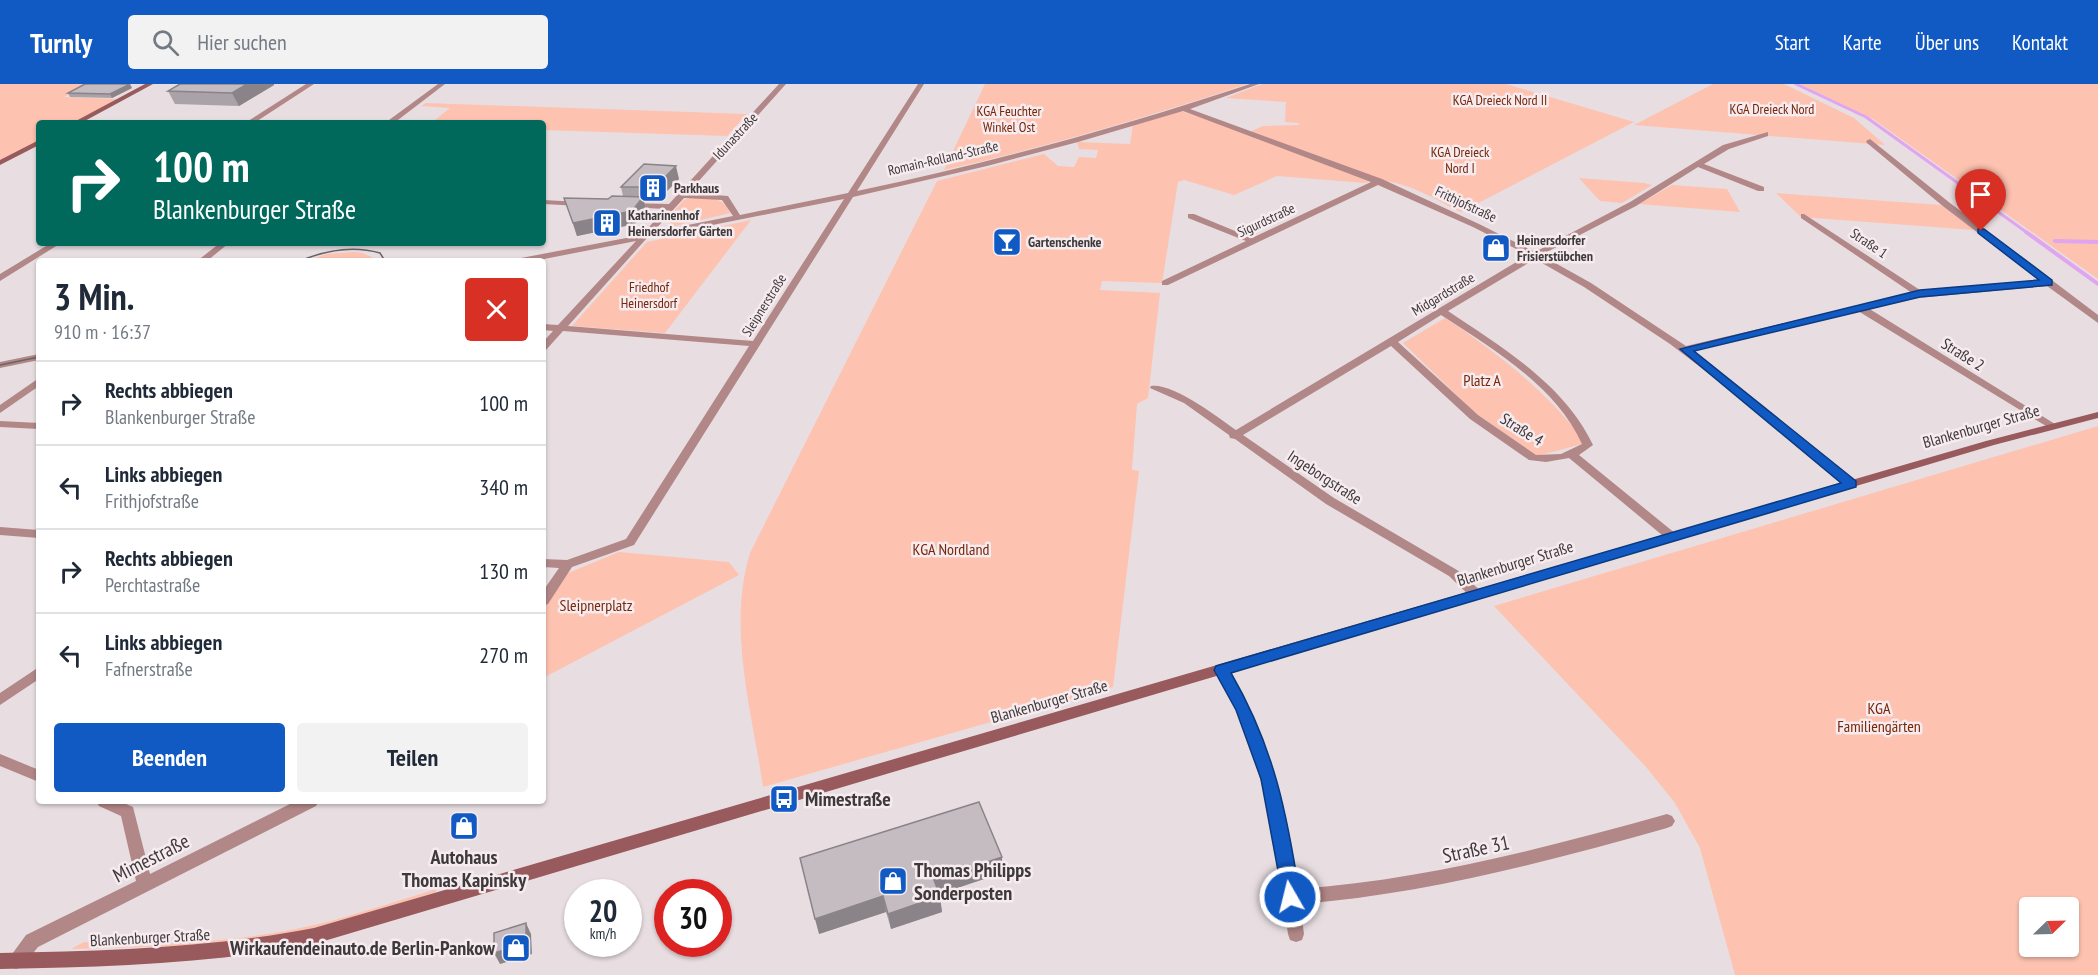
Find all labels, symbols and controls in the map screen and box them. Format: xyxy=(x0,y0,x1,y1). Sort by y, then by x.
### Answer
search box xyxy=(128,15,548,69)
text: Turnly xyxy=(30,24,92,61)
icon: search xyxy=(149,26,182,59)
text: Hier suchen xyxy=(197,28,287,56)
text: Start xyxy=(1775,29,1810,56)
text: Karte xyxy=(1843,29,1882,56)
text: Über uns xyxy=(1915,29,1979,56)
text: Kontakt xyxy=(2012,29,2068,56)
park label: KGA Dreieck Nord II xyxy=(1453,91,1547,109)
park label: KGA Dreieck Nord xyxy=(1730,100,1814,118)
park label: KGA Feuchter Winkel Ost xyxy=(977,102,1042,136)
street label: Idunastraße xyxy=(709,109,761,163)
street label: Romain-Rolland-Straße xyxy=(886,137,1000,179)
text: 100 m xyxy=(153,139,250,194)
park label: KGA Dreieck Nord I xyxy=(1431,143,1490,177)
icon: right xyxy=(54,144,132,222)
pin xyxy=(1955,169,2006,231)
building icon: Parkhaus xyxy=(637,172,669,204)
icon: arrive xyxy=(1964,178,1997,211)
place label: Parkhaus xyxy=(674,179,719,197)
street label: Frithjofstraße xyxy=(1432,182,1500,226)
text: Blankenburger Straße xyxy=(153,192,356,226)
street label: Sigurdstraße xyxy=(1234,199,1298,241)
place label: Katharinenhof Heinersdorfer Gärten xyxy=(628,206,733,240)
building icon: Katharinenhof Heinersdorfer Gärten xyxy=(591,207,623,239)
street label: Straße 1 xyxy=(1847,224,1891,262)
bar icon: Gartenschenke xyxy=(991,226,1023,258)
place label: Heinersdorfer Frisierstübchen xyxy=(1517,231,1593,265)
shop icon: Heinersdorfer Frisierstübchen xyxy=(1480,232,1512,264)
place label: Gartenschenke xyxy=(1028,233,1102,251)
street label: Midgardstraße xyxy=(1408,268,1478,320)
street label: Sleipnerstraße xyxy=(738,270,790,340)
text: 3 Min. xyxy=(54,273,134,320)
button: close xyxy=(465,278,528,341)
park label: Friedhof Heinersdorf xyxy=(621,278,678,312)
text: 910 m · 16:37 xyxy=(54,319,151,345)
street label: Straße 2 xyxy=(1938,333,1988,375)
park label: Platz A xyxy=(1463,370,1501,390)
text: Rechts abbiegen xyxy=(105,376,233,404)
icon: right xyxy=(54,387,87,420)
text: 100 m xyxy=(479,389,528,417)
street label: Blankenburger Straße xyxy=(1920,400,2042,452)
text: Blankenburger Straße xyxy=(105,404,255,430)
street label: Straße 4 xyxy=(1497,408,1547,450)
street label: Ingeborgstraße xyxy=(1284,446,1366,508)
text: Links abbiegen xyxy=(105,460,222,488)
icon: left xyxy=(54,471,87,504)
text: 340 m xyxy=(479,473,528,501)
text: Frithjofstraße xyxy=(105,488,199,514)
street label: Blankenburger Straße xyxy=(1455,536,1575,590)
park label: KGA Nordland xyxy=(913,539,989,559)
text: Rechts abbiegen xyxy=(105,544,233,572)
icon: right xyxy=(54,555,87,588)
text: 130 m xyxy=(479,557,528,585)
text: Perchtastraße xyxy=(105,572,200,598)
park label: Sleipnerplatz xyxy=(560,595,633,615)
text: Links abbiegen xyxy=(105,628,222,656)
icon: left xyxy=(54,639,87,672)
text: 270 m xyxy=(479,641,528,669)
text: Fafnerstraße xyxy=(105,656,193,682)
street label: Blankenburger Straße xyxy=(988,675,1110,727)
park label: KGA Familiengärten xyxy=(1837,698,1921,736)
button: Beenden xyxy=(54,723,285,792)
button: Teilen xyxy=(297,723,528,792)
bus stop icon: Mimestraße xyxy=(768,783,800,815)
place label: Mimestraße xyxy=(805,786,891,812)
shop icon: Autohaus Thomas Kapinsky xyxy=(448,810,480,842)
street label: Mimestraße xyxy=(109,828,193,888)
street label: Straße 31 xyxy=(1440,829,1512,869)
place label: Autohaus Thomas Kapinsky xyxy=(402,844,527,893)
place label: Thomas Philipps Sonderposten xyxy=(914,857,1031,906)
shop icon: Thomas Philipps Sonderposten xyxy=(877,865,909,897)
position arrow xyxy=(1258,865,1322,929)
speed limit sign: 30 xyxy=(654,879,732,957)
text: 20 xyxy=(589,891,617,930)
north arrow xyxy=(2019,897,2079,957)
map controls xyxy=(2019,897,2079,957)
street label: Blankenburger Straße xyxy=(89,924,211,950)
text: km/h xyxy=(590,924,616,943)
shop icon: Wirkaufendeinauto.de Berlin-Pankow xyxy=(500,932,532,964)
place label: Wirkaufendeinauto.de Berlin-Pankow xyxy=(229,935,496,961)

